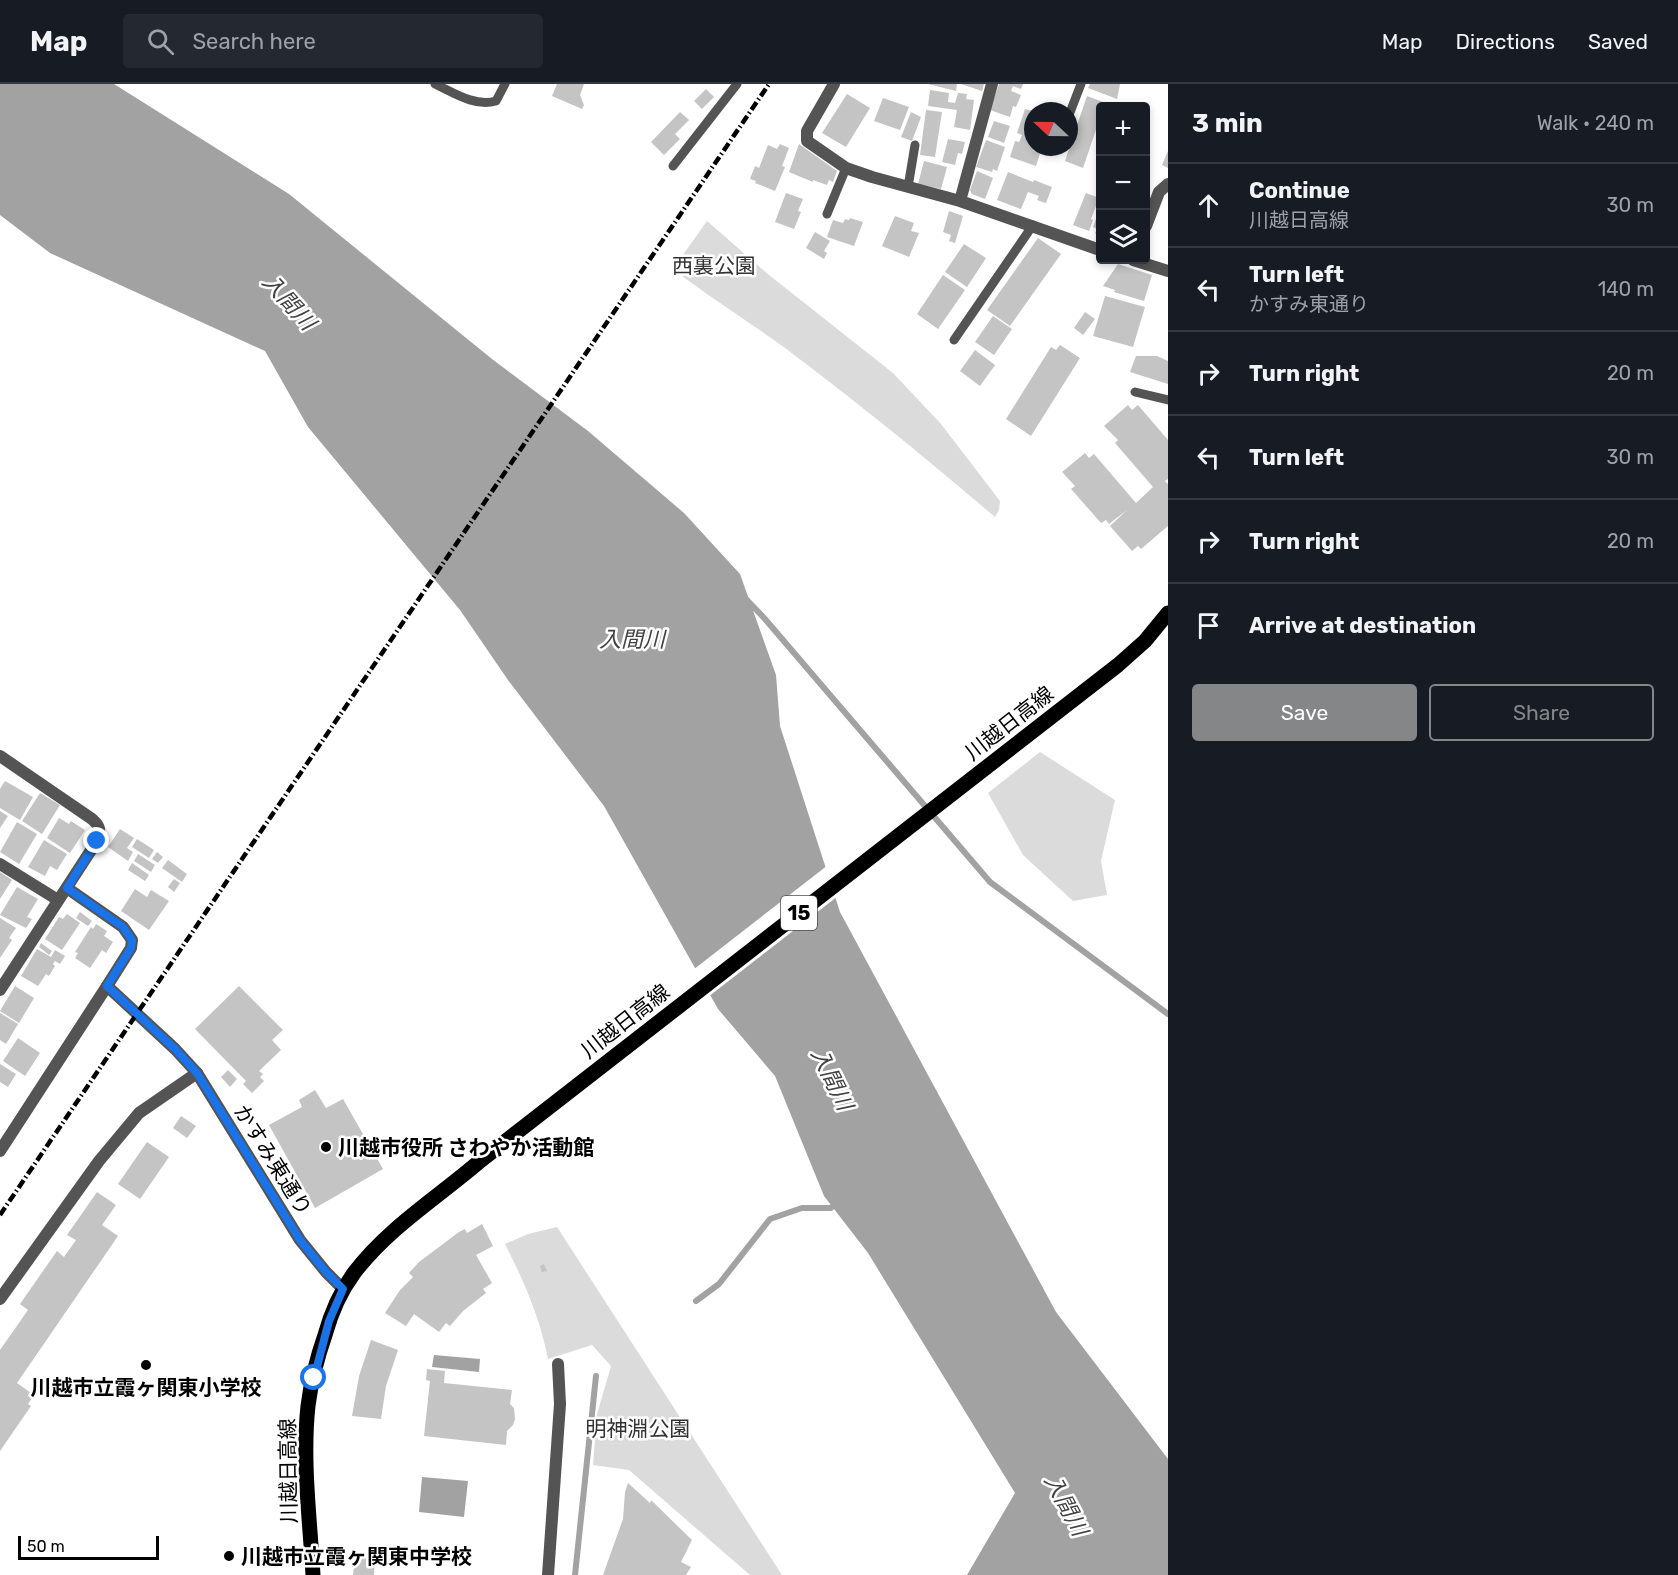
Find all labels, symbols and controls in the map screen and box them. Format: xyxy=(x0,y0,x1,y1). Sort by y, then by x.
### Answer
search box xyxy=(123,14,543,68)
text: Map xyxy=(30,25,87,58)
icon: search xyxy=(144,25,177,58)
text: Search here xyxy=(192,28,316,55)
text: Map xyxy=(1382,29,1423,54)
text: Directions xyxy=(1456,29,1555,54)
text: Saved xyxy=(1588,29,1648,54)
north arrow xyxy=(1024,102,1078,156)
map controls xyxy=(1096,102,1150,264)
button: + xyxy=(1096,102,1150,156)
text: 3 min xyxy=(1192,108,1263,139)
text: Walk · 240 m xyxy=(1537,111,1654,135)
button: − xyxy=(1096,156,1150,210)
text: Continue xyxy=(1249,177,1350,204)
icon: ahead xyxy=(1192,189,1225,222)
text: 30 m xyxy=(1607,193,1654,217)
text: 川越日高線 xyxy=(1249,208,1349,232)
button: layers xyxy=(1096,210,1150,264)
park label: 西裏公園 xyxy=(672,253,756,278)
text: Turn left xyxy=(1249,261,1344,288)
water label: 入間川 xyxy=(257,268,322,337)
icon: left xyxy=(1192,273,1225,306)
text: 140 m xyxy=(1598,277,1654,301)
text: かすみ東通り xyxy=(1249,292,1369,316)
icon: right xyxy=(1192,357,1225,390)
text: Turn right xyxy=(1249,360,1359,387)
text: 20 m xyxy=(1607,361,1654,385)
icon: left xyxy=(1192,441,1225,474)
text: Turn left xyxy=(1249,444,1344,471)
text: 30 m xyxy=(1607,445,1654,469)
icon: right xyxy=(1192,525,1225,558)
text: Turn right xyxy=(1249,528,1359,555)
text: 20 m xyxy=(1607,529,1654,553)
icon: arrive xyxy=(1192,609,1225,642)
text: Arrive at destination xyxy=(1249,612,1476,639)
water label: 入間川 xyxy=(599,626,667,653)
street label: 川越日高線 xyxy=(960,681,1058,765)
button: Save xyxy=(1192,684,1417,741)
button: Share xyxy=(1429,684,1654,741)
route end xyxy=(83,827,109,853)
road number: 15 xyxy=(781,896,817,930)
street label: 川越日高線 xyxy=(576,979,674,1063)
water label: 入間川 xyxy=(805,1043,859,1116)
street label: かすみ東通り xyxy=(229,1100,317,1220)
place label: 川越市役所 さわやか活動館 xyxy=(338,1135,594,1160)
marker: 川越市役所 さわやか活動館 xyxy=(319,1140,333,1154)
marker: 川越市立霞ヶ関東小学校 xyxy=(139,1358,153,1372)
route start xyxy=(300,1364,326,1390)
place label: 川越市立霞ヶ関東小学校 xyxy=(31,1375,262,1400)
park label: 明神淵公園 xyxy=(586,1416,691,1441)
street label: 川越日高線 xyxy=(275,1418,301,1524)
water label: 入間川 xyxy=(1039,1470,1094,1542)
scale bar xyxy=(18,1533,159,1560)
text: 50 m xyxy=(27,1537,65,1556)
place label: 川越市立霞ヶ関東中学校 xyxy=(241,1544,472,1569)
marker: 川越市立霞ヶ関東中学校 xyxy=(222,1549,236,1563)

